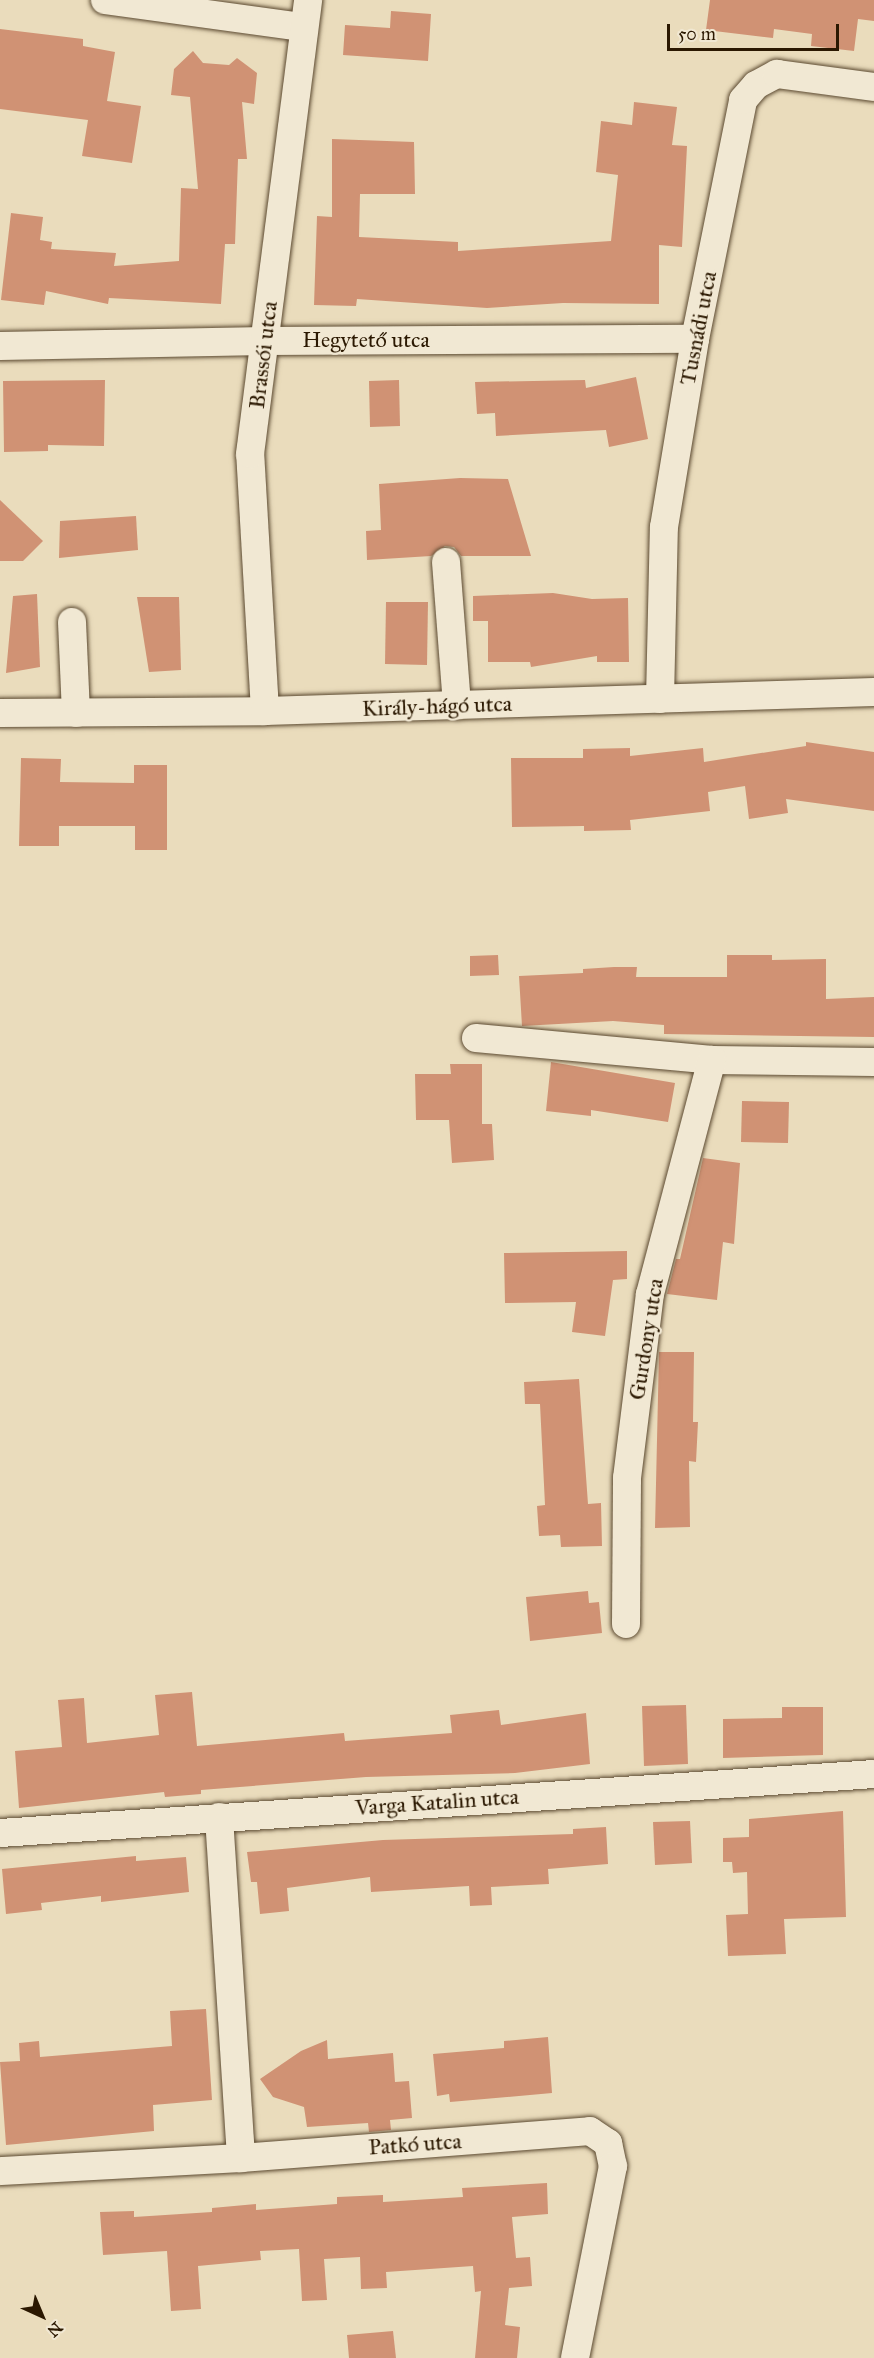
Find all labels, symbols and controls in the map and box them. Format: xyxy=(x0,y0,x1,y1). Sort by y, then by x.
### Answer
scale bar xyxy=(670,12,842,50)
text: 50 m xyxy=(678,23,716,45)
street label: Tusnádi utca xyxy=(674,269,722,387)
street label: Brassói utca xyxy=(243,300,283,410)
street label: Hegytető utca xyxy=(302,327,430,353)
street label: Király-hágó utca xyxy=(362,690,512,722)
street label: Gurdony utca xyxy=(623,1276,669,1402)
street label: Varga Katalin utca xyxy=(354,1783,520,1821)
street label: Patkó utca xyxy=(368,2128,462,2160)
north arrow xyxy=(12,2286,72,2346)
text: N xyxy=(43,2318,66,2341)

